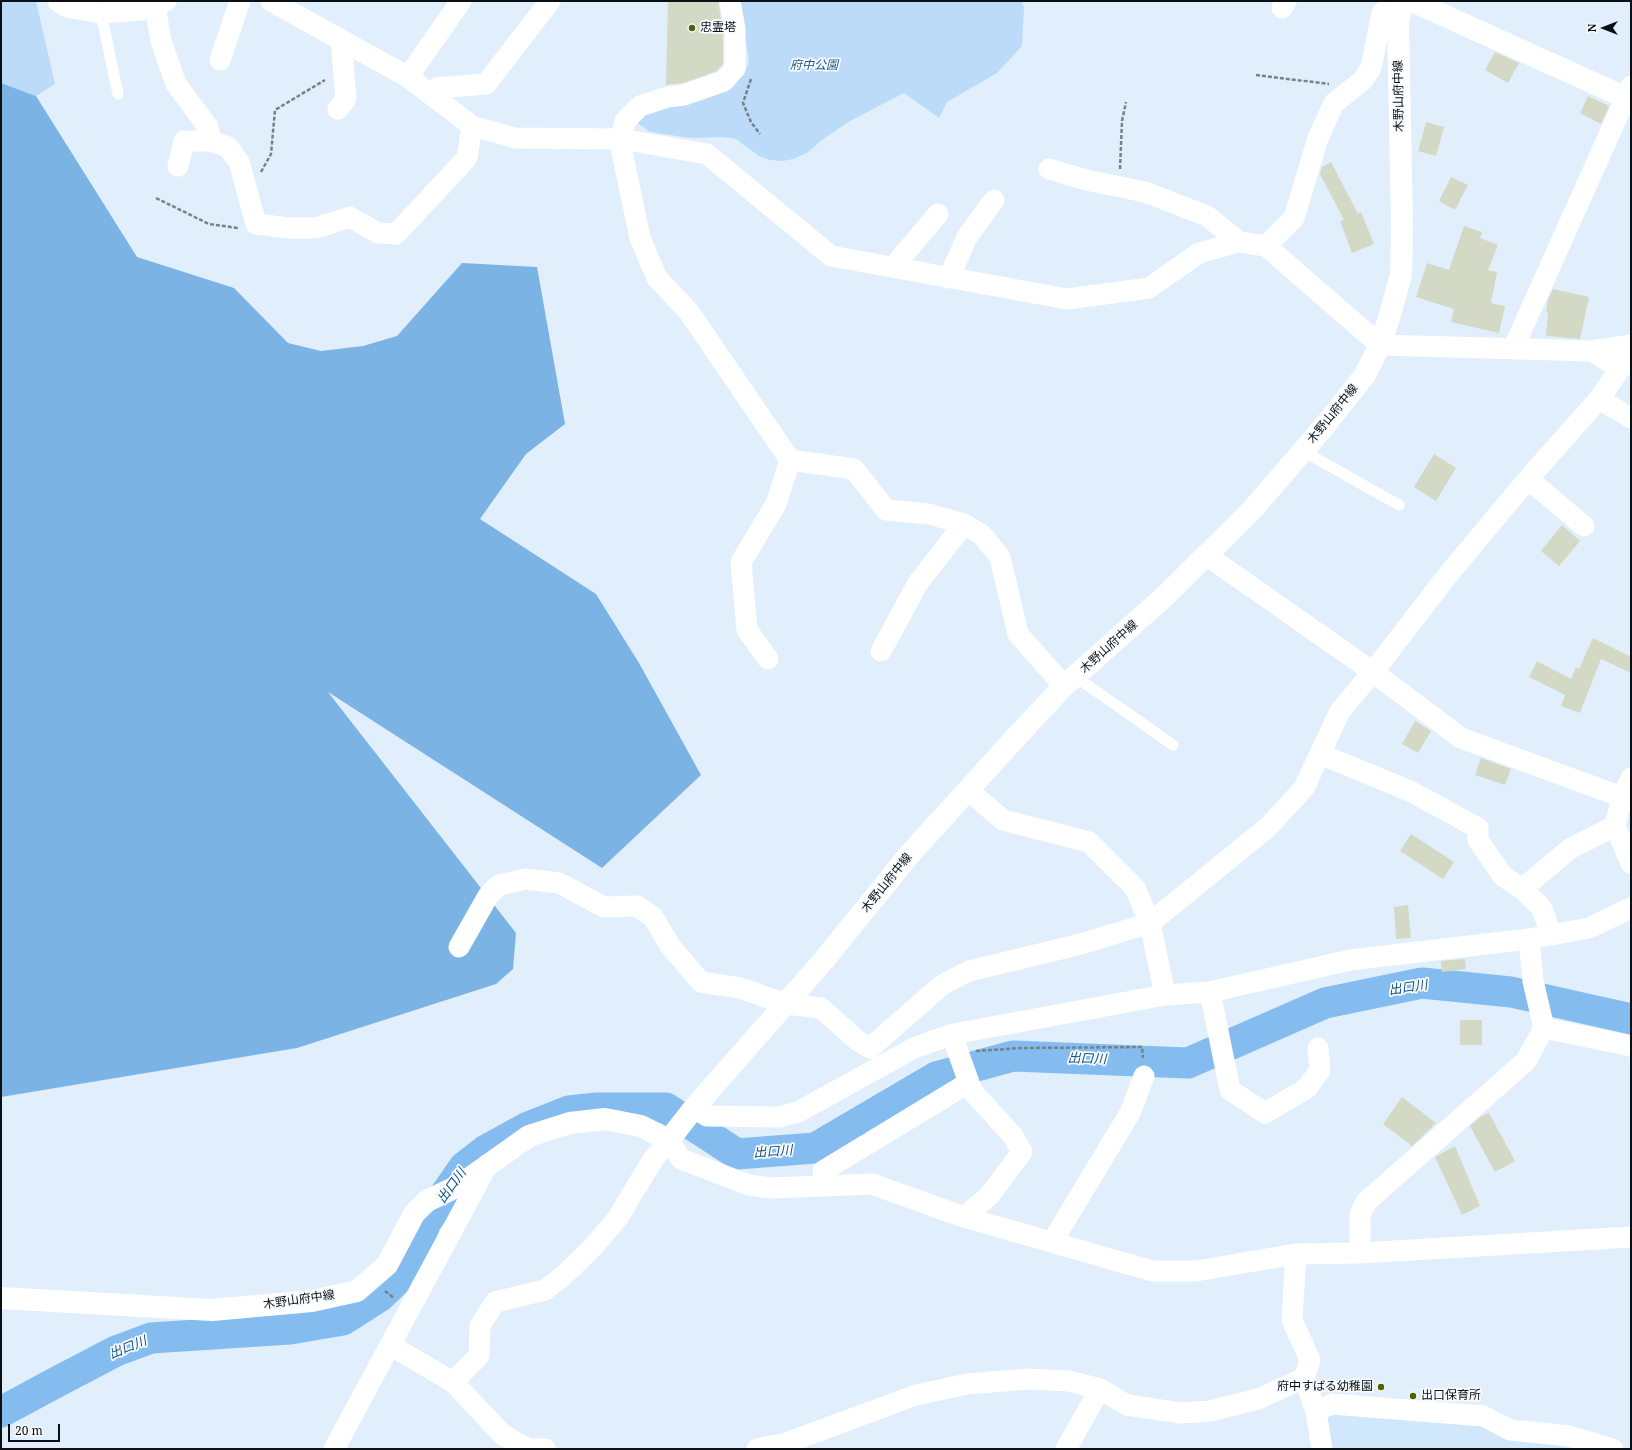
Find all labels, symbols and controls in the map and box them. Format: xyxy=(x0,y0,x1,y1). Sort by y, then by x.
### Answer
north arrow xyxy=(1584,8,1624,48)
place label: 忠霊塔 xyxy=(700,21,736,35)
marker: 忠霊塔 xyxy=(687,23,697,33)
text: N xyxy=(1584,24,1599,32)
park label: 府中公園 xyxy=(790,59,838,73)
street label: 木野山府中線 xyxy=(1391,60,1407,132)
street label: 木野山府中線 xyxy=(1305,381,1361,447)
street label: 木野山府中線 xyxy=(1077,618,1141,676)
street label: 木野山府中線 xyxy=(859,850,915,916)
water label: 出口川 xyxy=(1388,978,1428,998)
water label: 出口川 xyxy=(1067,1051,1107,1067)
water label: 出口川 xyxy=(753,1143,793,1161)
water label: 出口川 xyxy=(434,1166,470,1206)
street label: 木野山府中線 xyxy=(262,1288,336,1312)
water label: 出口川 xyxy=(107,1333,149,1363)
place label: 府中すばる幼稚園 xyxy=(1277,1380,1373,1394)
marker: 府中すばる幼稚園 xyxy=(1376,1382,1386,1392)
place label: 出口保育所 xyxy=(1421,1389,1481,1403)
marker: 出口保育所 xyxy=(1408,1391,1418,1401)
scale bar xyxy=(10,1416,62,1442)
text: 20 m xyxy=(15,1422,43,1439)

